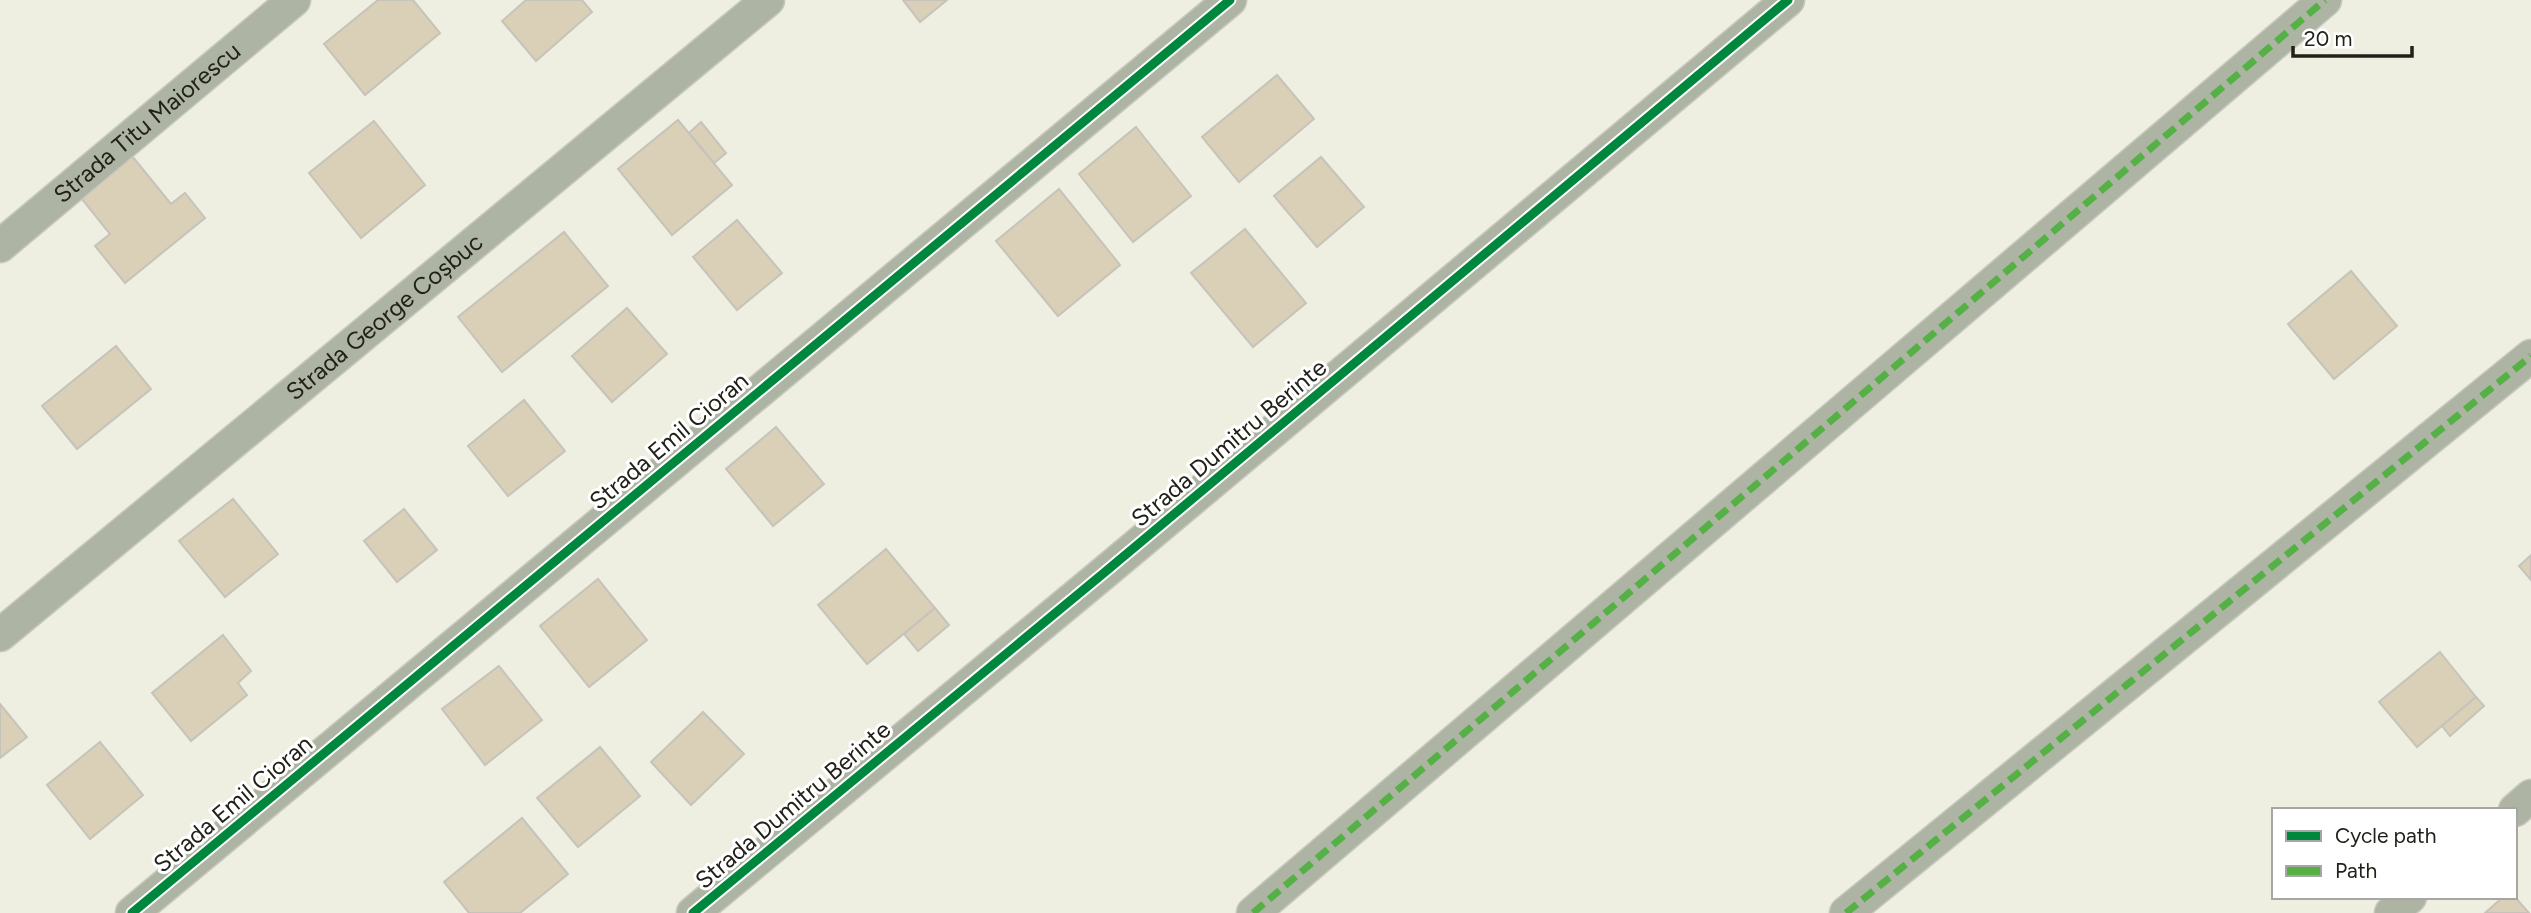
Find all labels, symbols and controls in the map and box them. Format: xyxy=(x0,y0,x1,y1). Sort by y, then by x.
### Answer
scale bar xyxy=(2293,14,2412,58)
text: 20 m xyxy=(2304,26,2352,51)
street label: Strada Titu Maiorescu xyxy=(48,36,246,209)
street label: Strada George Coșbuc xyxy=(280,227,488,406)
street label: Strada Dumitru Berinte xyxy=(1125,353,1332,533)
street label: Strada Emil Cioran xyxy=(583,366,754,515)
street label: Strada Dumitru Berinte xyxy=(689,715,896,895)
street label: Strada Emil Cioran xyxy=(147,729,318,878)
legend xyxy=(2272,808,2517,899)
text: Cycle path xyxy=(2335,823,2436,848)
text: Path xyxy=(2335,858,2377,883)

